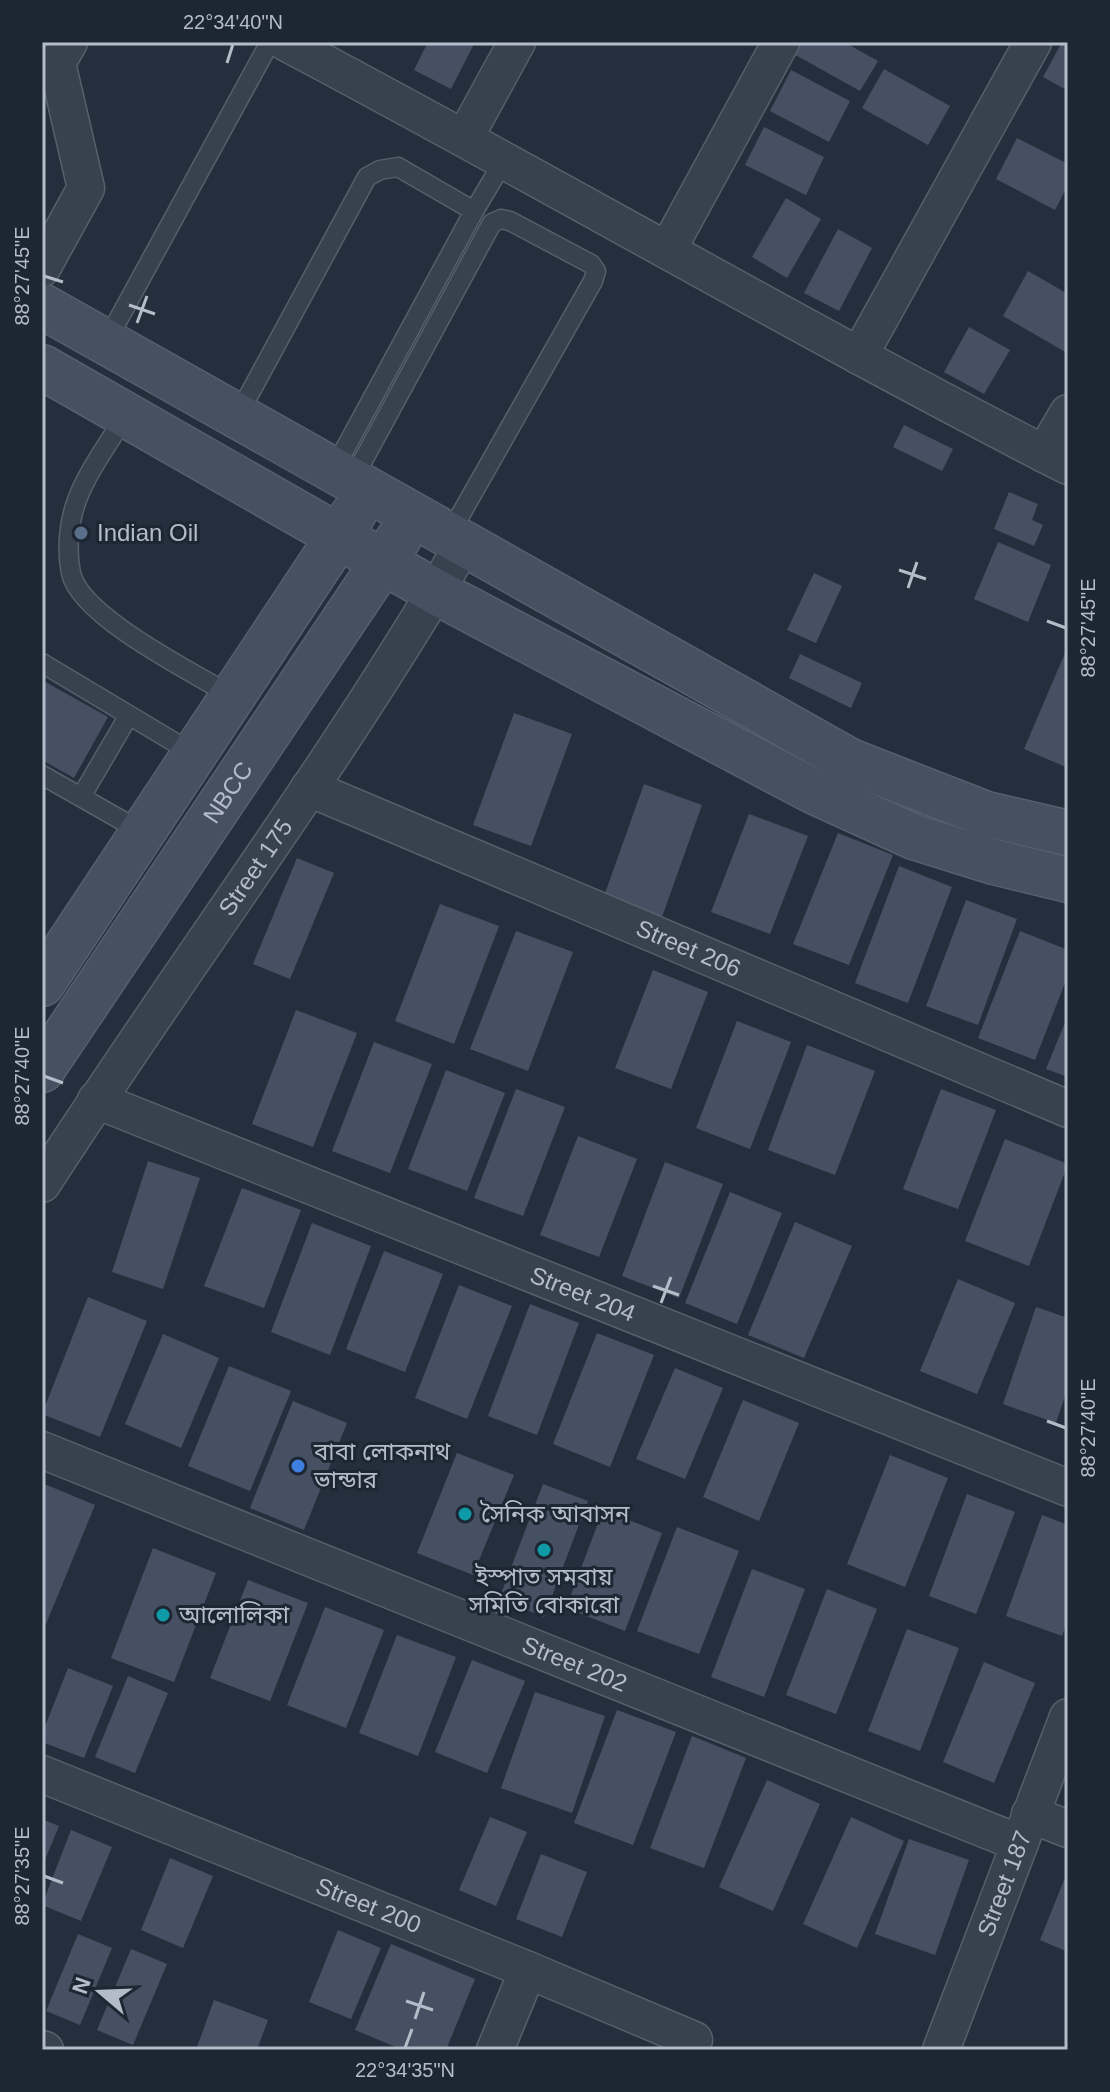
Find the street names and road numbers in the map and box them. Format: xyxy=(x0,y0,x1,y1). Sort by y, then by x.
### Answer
street label: NBCC xyxy=(198,757,258,828)
street label: Street 175 xyxy=(213,814,298,921)
street label: Street 206 xyxy=(632,914,745,982)
street label: Street 204 xyxy=(526,1261,639,1327)
street label: Street 202 xyxy=(518,1631,631,1697)
street label: Street 187 xyxy=(972,1827,1036,1940)
street label: Street 200 xyxy=(312,1872,425,1938)

